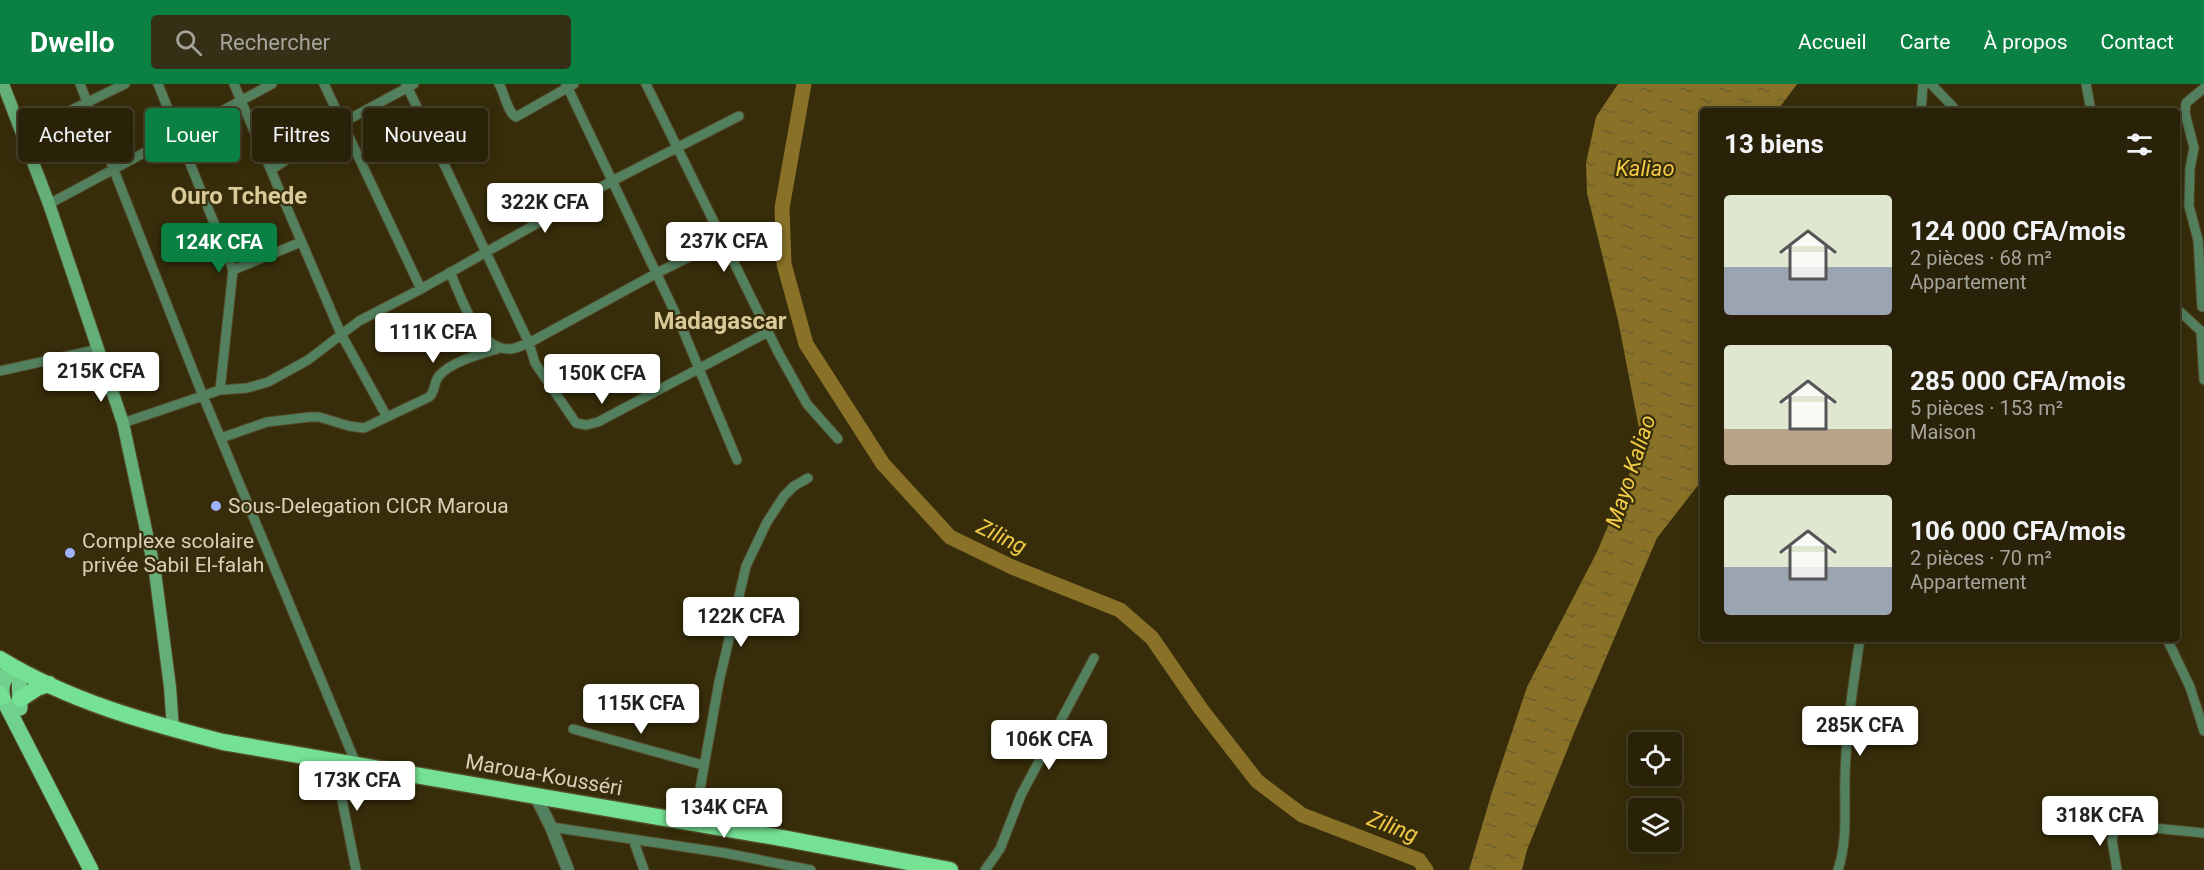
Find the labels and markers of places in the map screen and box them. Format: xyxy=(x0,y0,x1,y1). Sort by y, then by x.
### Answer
pin: 322K CFA xyxy=(483,183,607,234)
pin: 237K CFA xyxy=(662,222,786,273)
pin: 124K CFA xyxy=(157,223,281,274)
pin: 111K CFA xyxy=(371,313,495,364)
pin: 215K CFA xyxy=(39,352,163,403)
pin: 150K CFA xyxy=(540,354,664,405)
place label: Sous-Delegation CICR Maroua xyxy=(228,494,509,518)
marker: Sous-Delegation CICR Maroua xyxy=(209,499,223,513)
place label: Complexe scolaire privée Sabil El-falah xyxy=(82,529,264,577)
marker: Complexe scolaire privée Sabil El-falah xyxy=(63,546,77,560)
pin: 122K CFA xyxy=(679,597,803,648)
pin: 115K CFA xyxy=(579,684,703,735)
pin: 285K CFA xyxy=(1798,706,1922,757)
pin: 106K CFA xyxy=(987,720,1111,771)
pin: 173K CFA xyxy=(295,761,419,812)
pin: 134K CFA xyxy=(662,788,786,839)
pin: 318K CFA xyxy=(2038,796,2162,847)

